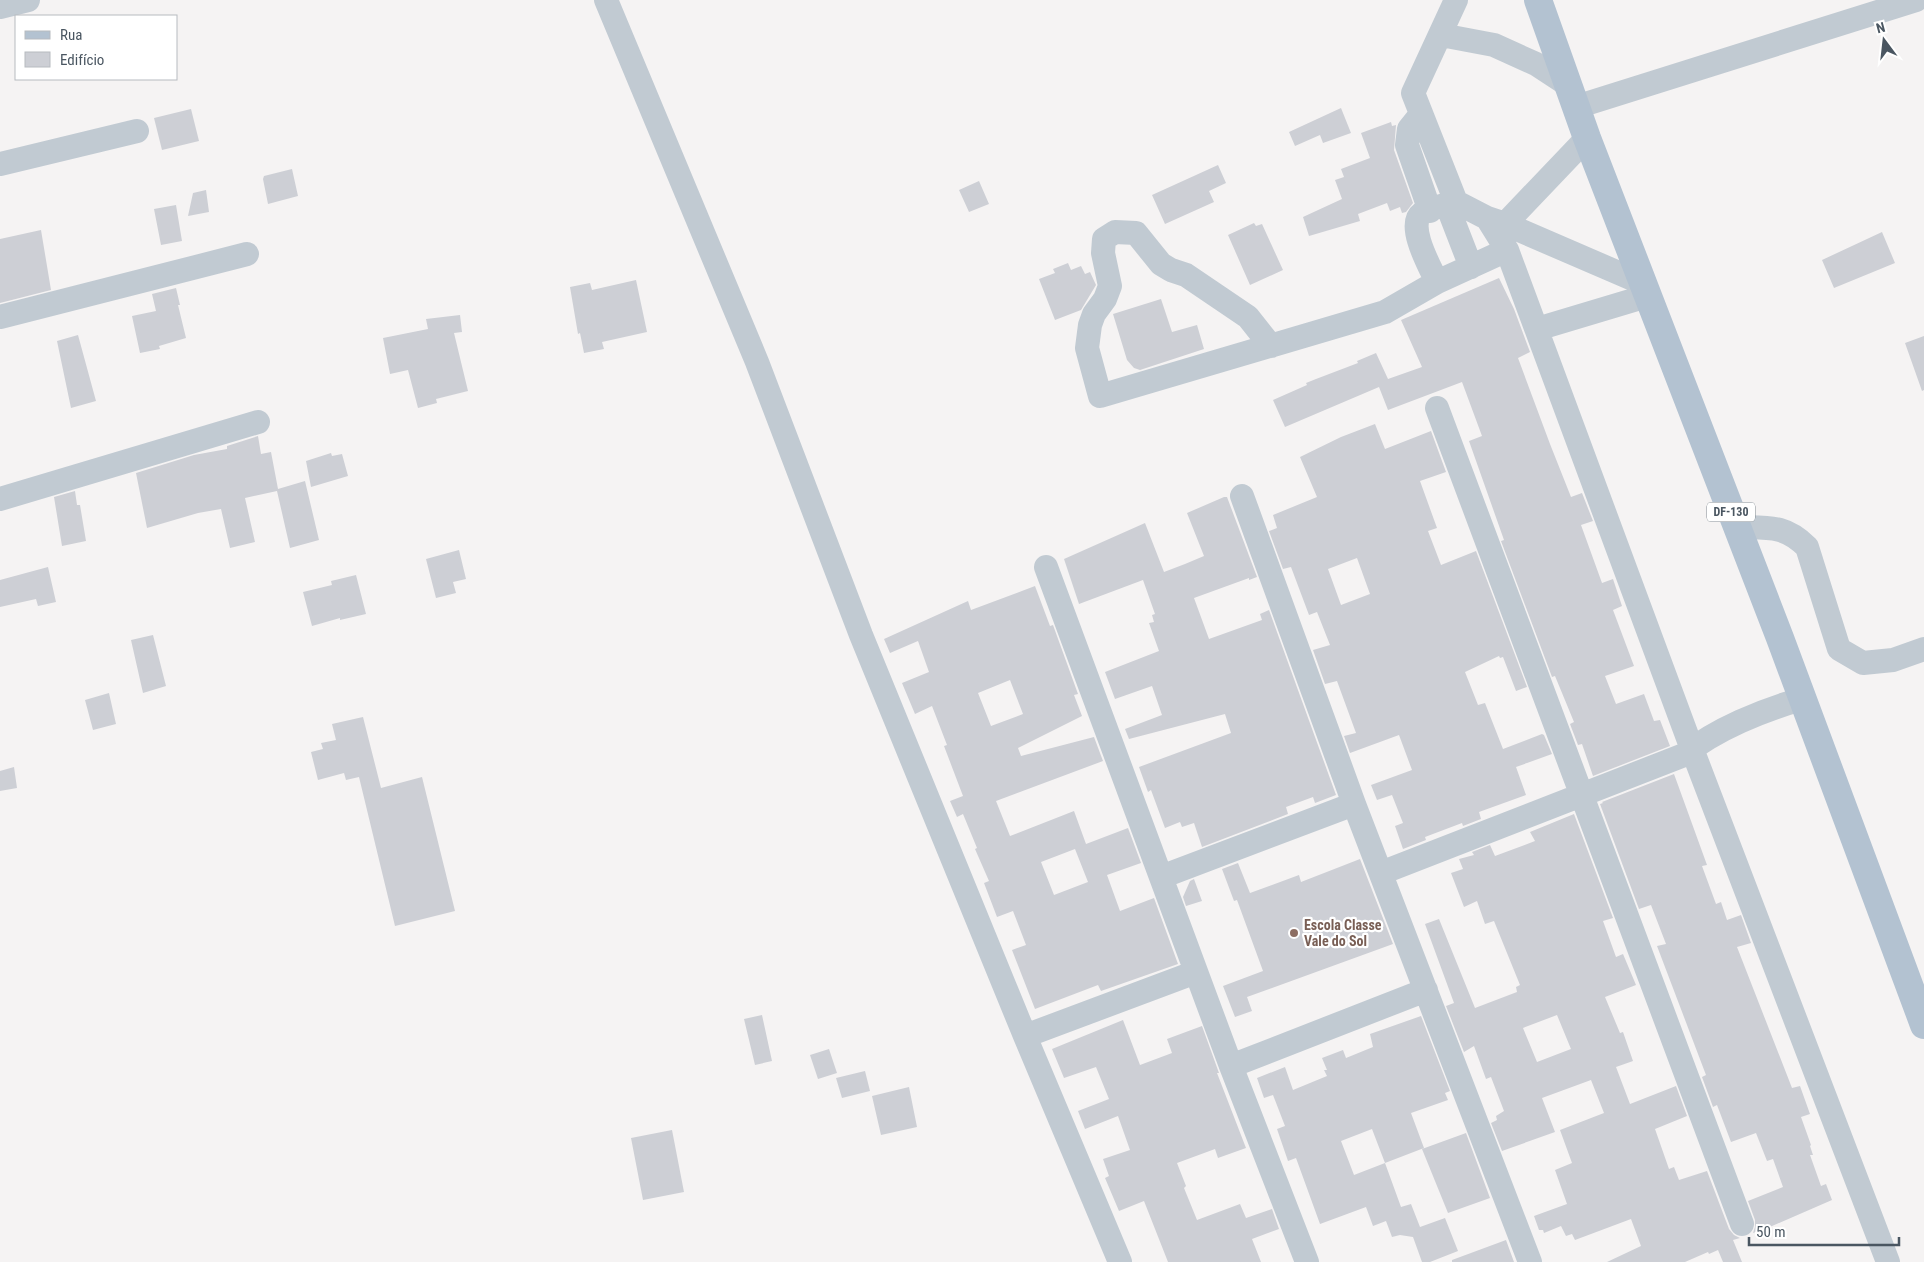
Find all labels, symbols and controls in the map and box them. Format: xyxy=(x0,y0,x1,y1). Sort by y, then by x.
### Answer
legend xyxy=(15,15,178,80)
north arrow xyxy=(1859,15,1909,65)
text: N xyxy=(1874,19,1887,36)
text: Rua xyxy=(60,26,82,44)
text: Edifício xyxy=(60,51,104,69)
road number: DF-130 xyxy=(1707,502,1755,522)
place label: Escola Classe Vale do Sol xyxy=(1304,917,1382,949)
marker: Escola Classe Vale do Sol xyxy=(1288,927,1300,939)
scale bar xyxy=(1749,1214,1899,1246)
text: 50 m xyxy=(1756,1223,1786,1241)

